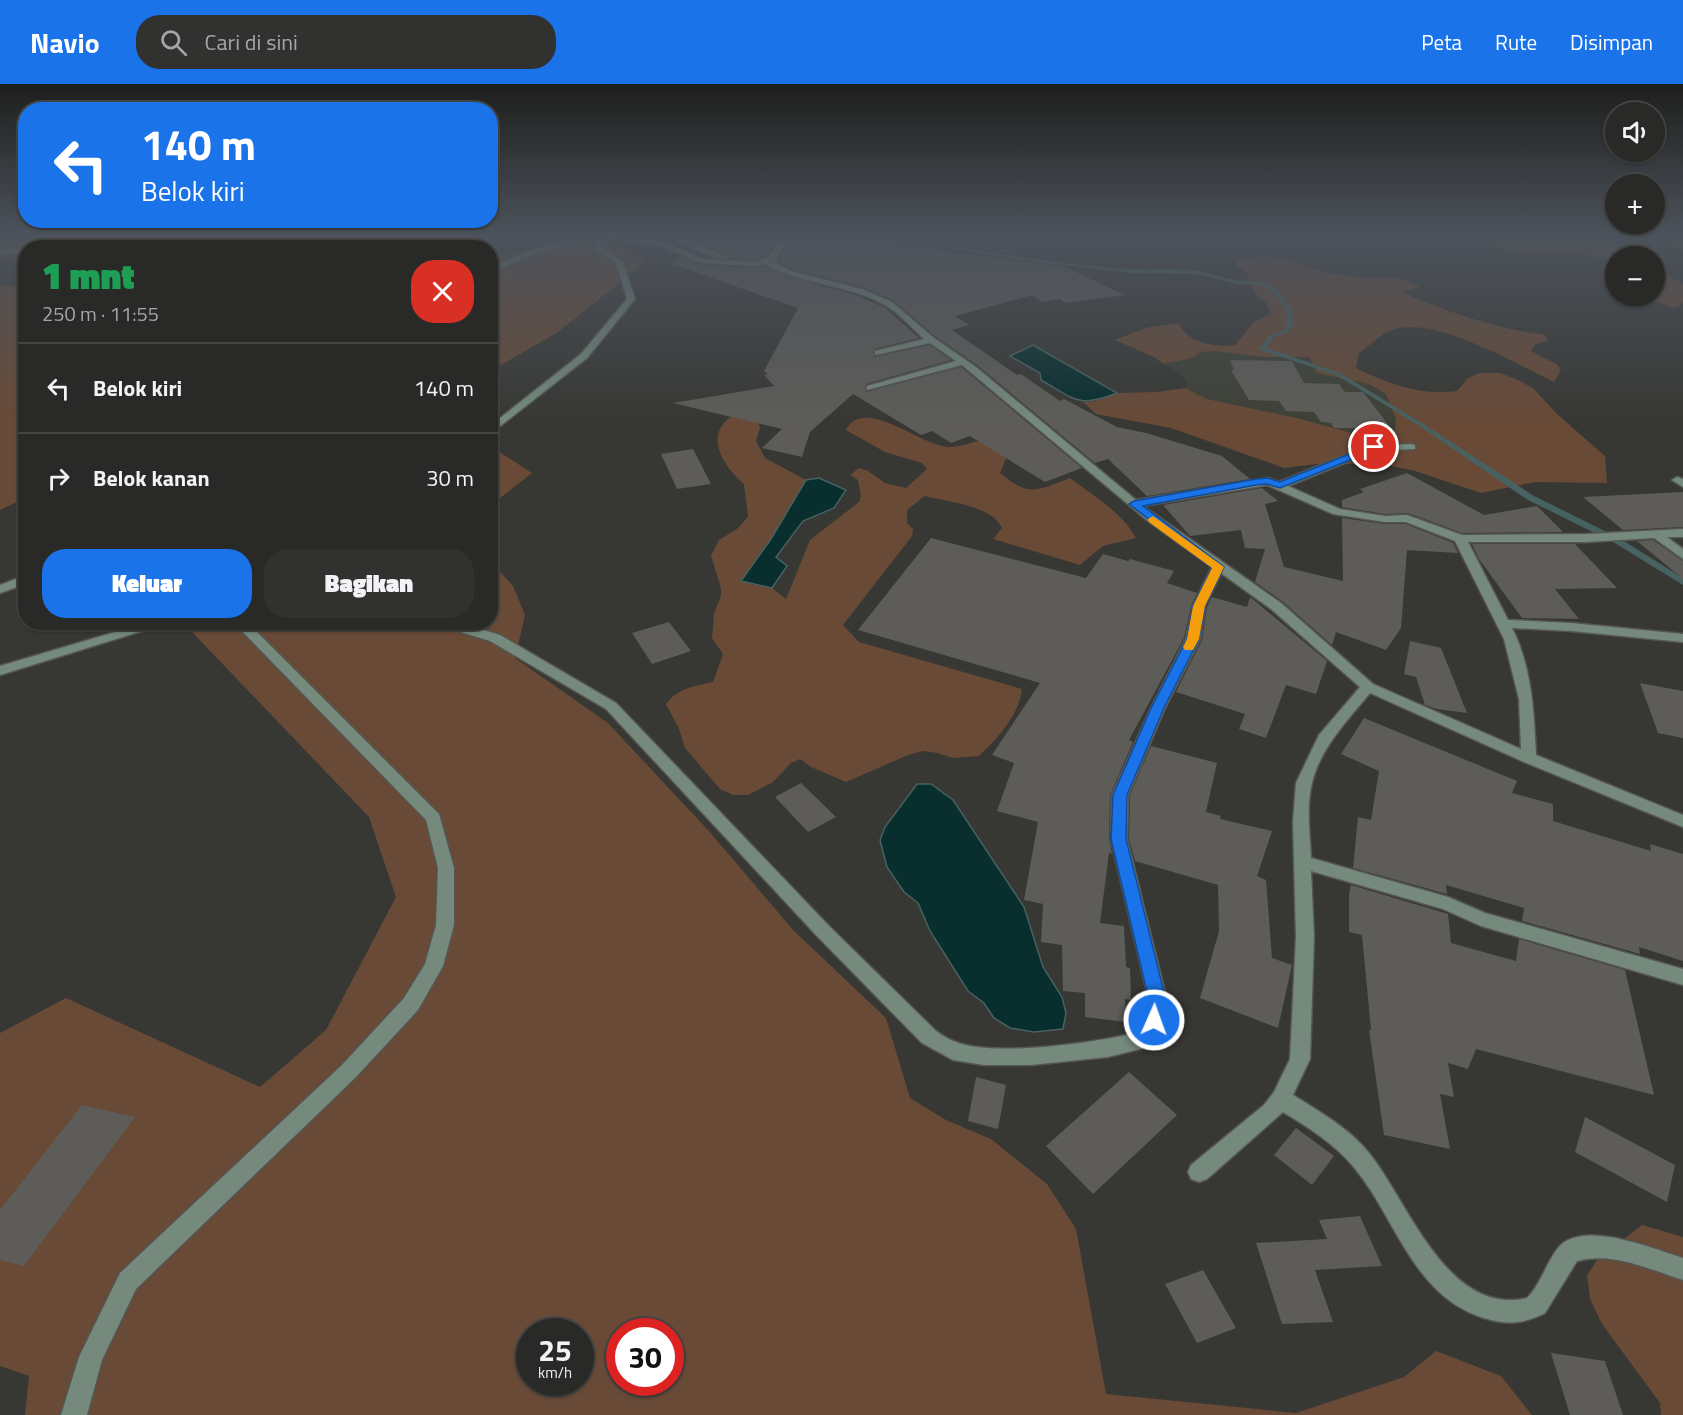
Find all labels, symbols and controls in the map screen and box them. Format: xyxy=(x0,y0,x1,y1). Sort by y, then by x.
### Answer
search box xyxy=(136,15,556,69)
text: Navio xyxy=(30,21,100,64)
text: Cari di sini xyxy=(205,25,298,59)
icon: search xyxy=(157,26,190,59)
text: Peta xyxy=(1421,26,1462,58)
text: Rute xyxy=(1495,26,1537,58)
text: Disimpan xyxy=(1570,26,1653,58)
map controls xyxy=(1605,102,1665,306)
button: sound xyxy=(1605,102,1665,162)
text: 140 m xyxy=(141,112,256,176)
icon: left xyxy=(42,126,120,204)
text: Belok kiri xyxy=(141,170,245,211)
button: + xyxy=(1605,174,1665,234)
button: − xyxy=(1605,246,1665,306)
text: 1 mnt xyxy=(42,248,135,303)
button: close xyxy=(411,260,474,323)
text: 250 m · 11:55 xyxy=(42,298,159,329)
text: Belok kiri xyxy=(93,371,182,405)
text: 140 m xyxy=(414,371,474,405)
icon: left xyxy=(42,372,75,405)
pin xyxy=(1348,421,1399,472)
icon: arrive xyxy=(1357,430,1390,463)
text: Belok kanan xyxy=(93,461,210,495)
text: 30 m xyxy=(426,461,474,495)
icon: right xyxy=(42,462,75,495)
button: Keluar xyxy=(42,549,252,618)
button: Bagikan xyxy=(264,549,474,618)
position arrow xyxy=(1122,988,1186,1052)
speed limit sign: 30 xyxy=(606,1318,684,1396)
text: 25 xyxy=(538,1327,572,1373)
text: km/h xyxy=(538,1361,572,1384)

